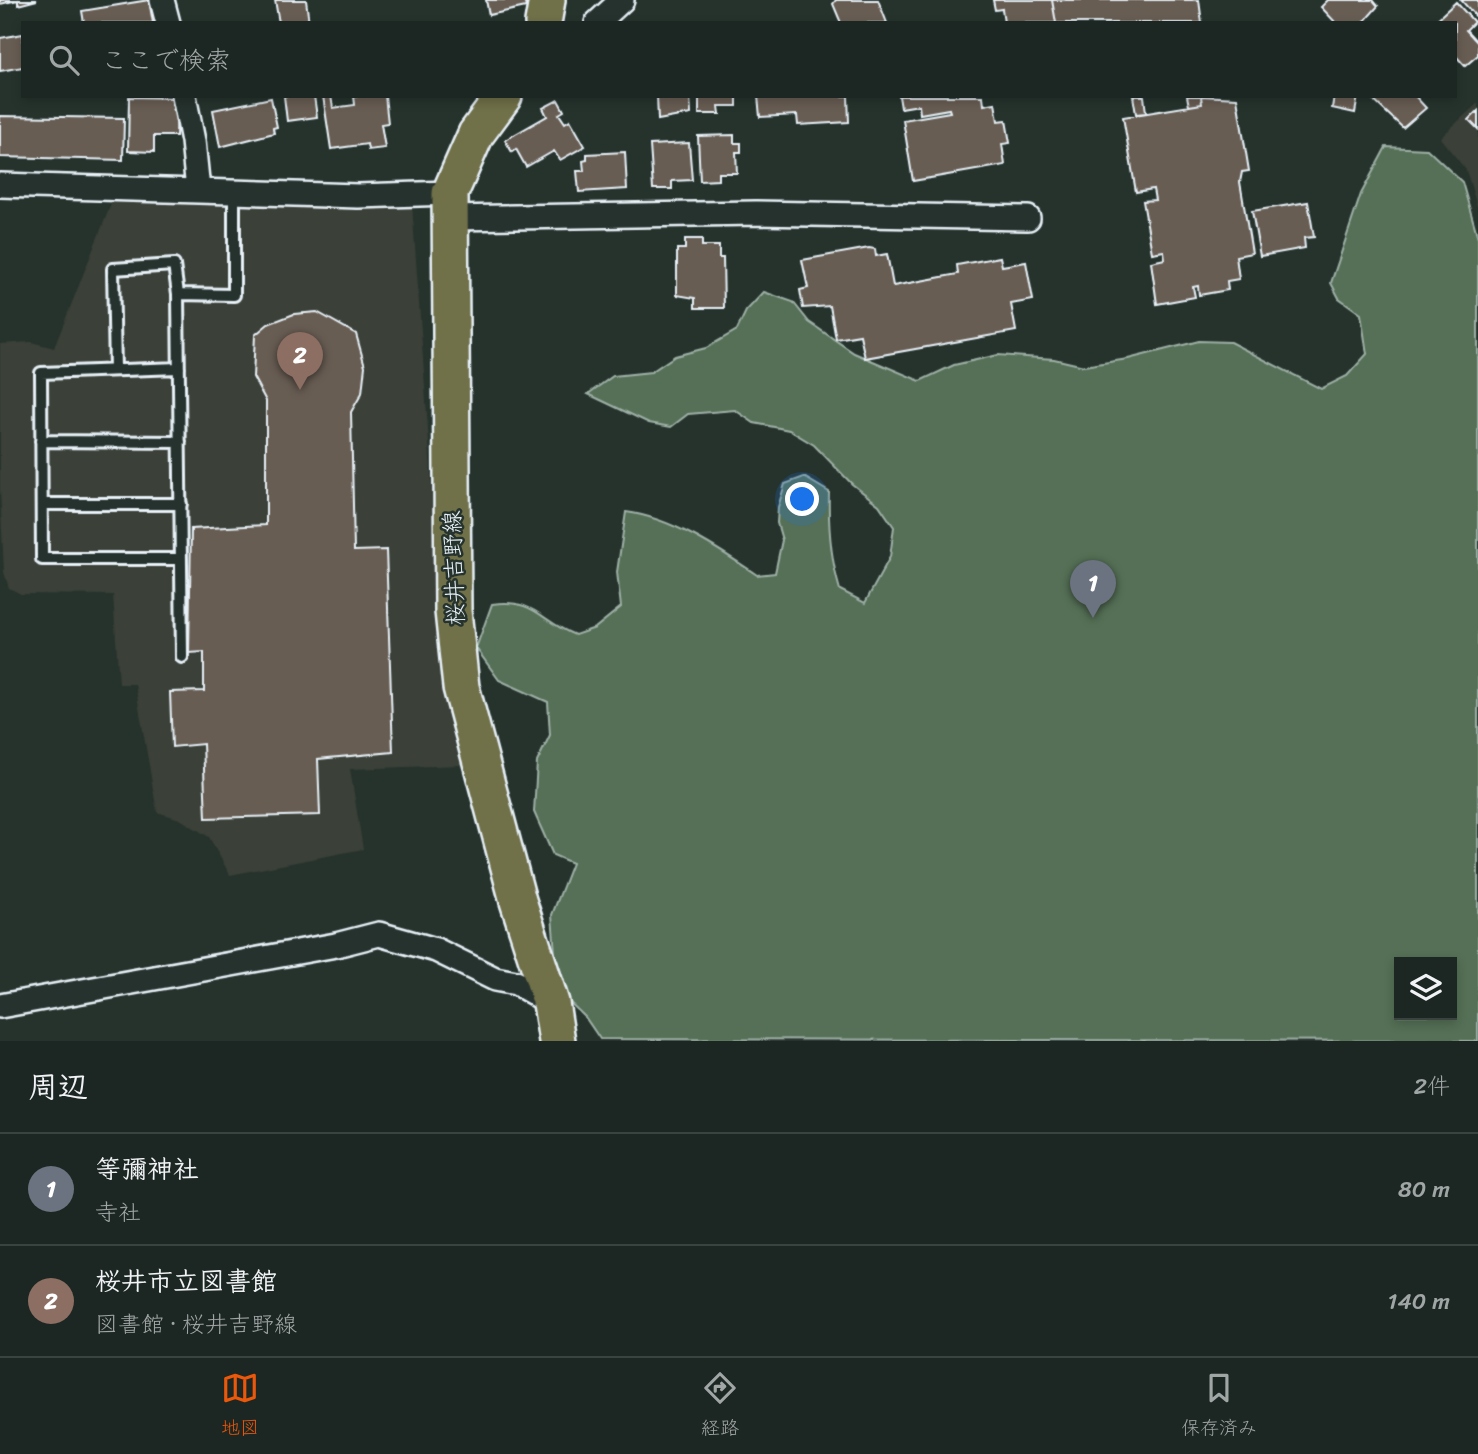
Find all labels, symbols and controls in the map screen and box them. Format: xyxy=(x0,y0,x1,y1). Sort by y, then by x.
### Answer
search box xyxy=(21,21,1457,98)
text: ここで検索 xyxy=(101,37,231,83)
icon: search xyxy=(45,41,83,79)
pin: 2 xyxy=(277,332,323,390)
your location xyxy=(785,482,819,516)
street label: 桜井吉野線 xyxy=(432,510,476,626)
pin: 1 xyxy=(1070,560,1116,618)
map controls xyxy=(1394,957,1457,1020)
button: layers xyxy=(1394,957,1457,1020)
text: 周辺 xyxy=(28,1060,88,1114)
text: 2件 xyxy=(1414,1066,1450,1107)
text: 等彌神社 xyxy=(95,1146,199,1192)
text: 1 xyxy=(46,1169,56,1210)
text: 80 m xyxy=(1398,1169,1450,1210)
text: 寺社 xyxy=(95,1192,141,1233)
text: 桜井市立図書館 xyxy=(95,1258,277,1304)
text: 2 xyxy=(44,1281,58,1322)
text: 140 m xyxy=(1388,1281,1450,1322)
text: 図書館 · 桜井吉野線 xyxy=(95,1304,297,1345)
tab: 地図 xyxy=(221,1369,259,1444)
tab: 経路 xyxy=(701,1369,739,1444)
tab: 保存済み xyxy=(1181,1369,1257,1444)

